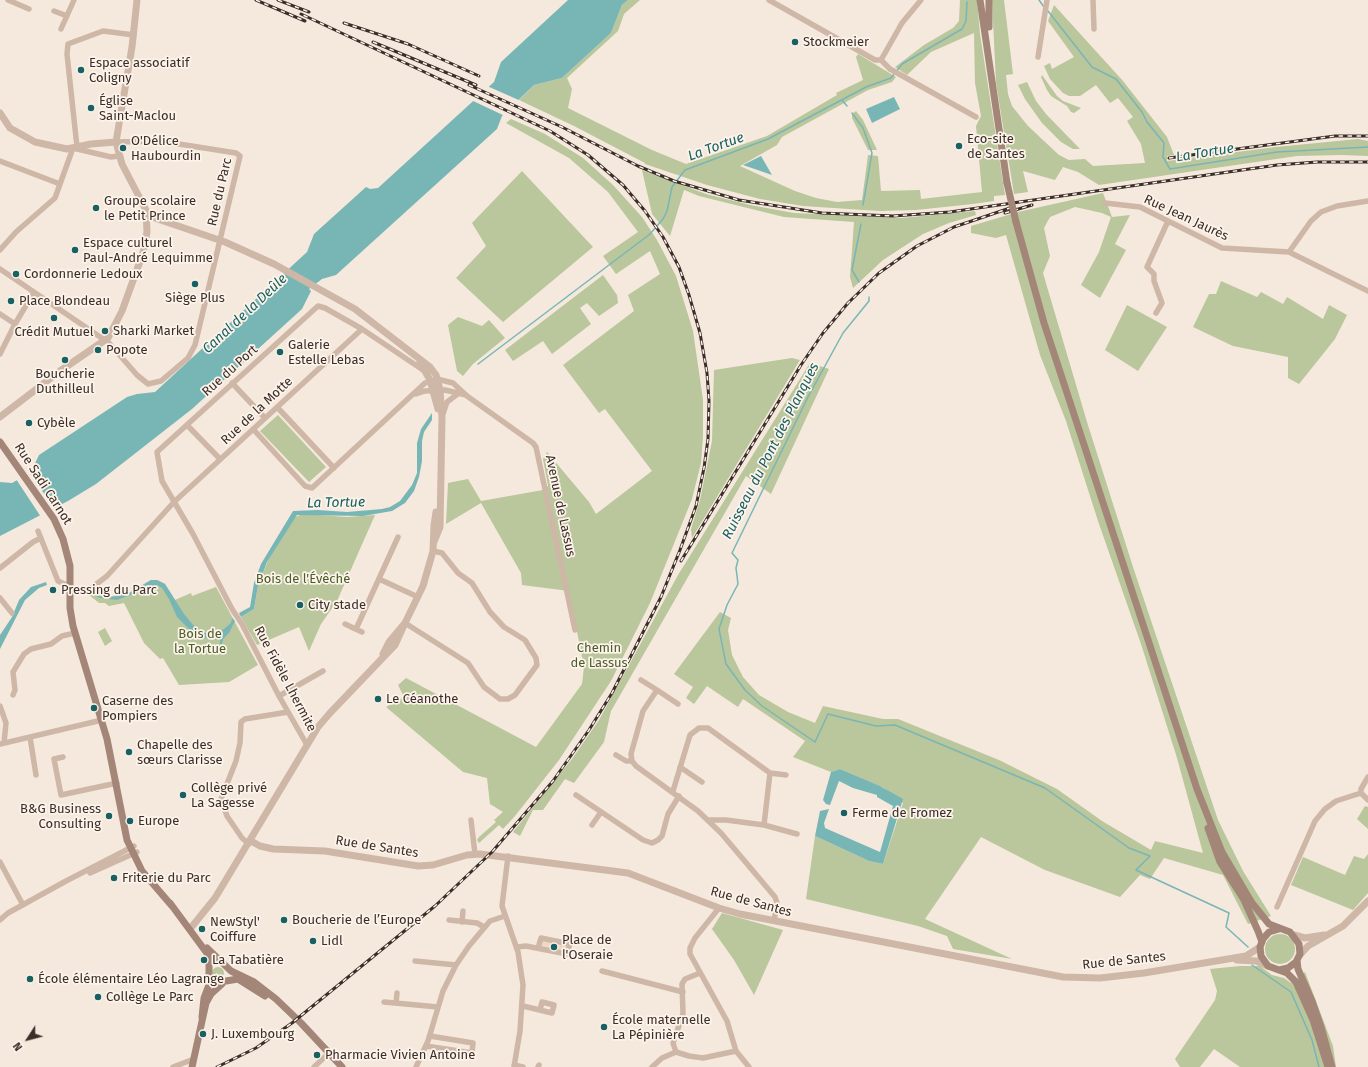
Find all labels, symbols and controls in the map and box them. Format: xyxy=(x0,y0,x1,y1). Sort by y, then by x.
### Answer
place label: Stockmeier xyxy=(803,34,869,50)
marker: Stockmeier xyxy=(790,37,800,47)
place label: Espace associatif Coligny xyxy=(89,55,189,86)
marker: Espace associatif Coligny xyxy=(76,65,86,75)
place label: Église Saint-Maclou xyxy=(99,93,176,124)
marker: Église Saint-Maclou xyxy=(86,103,96,113)
water label: La Tortue xyxy=(686,129,746,165)
place label: Eco-site de Santes xyxy=(967,131,1025,162)
place label: O'Délice Haubourdin xyxy=(131,133,201,164)
water label: La Tortue xyxy=(1175,140,1235,166)
marker: Eco-site de Santes xyxy=(954,141,964,151)
marker: O'Délice Haubourdin xyxy=(118,143,128,153)
street label: Rue du Parc xyxy=(205,156,235,228)
street label: Rue Jean Jaurès xyxy=(1141,192,1231,244)
place label: Groupe scolaire le Petit Prince xyxy=(104,193,196,224)
marker: Groupe scolaire le Petit Prince xyxy=(91,203,101,213)
place label: Espace culturel Paul-André Lequimme xyxy=(83,235,213,266)
marker: Espace culturel Paul-André Lequimme xyxy=(70,245,80,255)
place label: Cordonnerie Ledoux xyxy=(24,266,143,282)
marker: Cordonnerie Ledoux xyxy=(11,269,21,279)
water label: Canal de la Deûle xyxy=(199,271,291,357)
marker: Siège Plus xyxy=(190,279,200,289)
place label: Siège Plus xyxy=(165,290,225,306)
place label: Place Blondeau xyxy=(19,293,110,309)
marker: Place Blondeau xyxy=(6,296,16,306)
marker: Crédit Mutuel xyxy=(49,313,59,323)
place label: Sharki Market xyxy=(113,323,194,339)
place label: Crédit Mutuel xyxy=(14,324,94,340)
marker: Sharki Market xyxy=(100,326,110,336)
place label: Galerie Estelle Lebas xyxy=(288,337,364,368)
place label: Popote xyxy=(106,342,148,358)
street label: Rue du Port xyxy=(199,342,261,400)
marker: Popote xyxy=(93,345,103,355)
marker: Galerie Estelle Lebas xyxy=(275,347,285,357)
marker: Boucherie Duthilleul xyxy=(60,355,70,365)
water label: Ruisseau du Pont des Planques xyxy=(719,360,823,542)
place label: Boucherie Duthilleul xyxy=(35,366,95,397)
street label: Rue de la Motte xyxy=(218,374,296,448)
place label: Cybèle xyxy=(37,415,76,431)
marker: Cybèle xyxy=(24,418,34,428)
street label: Rue Sadi Carnot xyxy=(11,440,75,528)
street label: Avenue de Lassus xyxy=(542,454,578,558)
water label: La Tortue xyxy=(307,494,365,512)
park label: Bois de l'Évêché xyxy=(256,571,350,587)
place label: Pressing du Parc xyxy=(61,582,157,598)
marker: Pressing du Parc xyxy=(48,585,58,595)
place label: City stade xyxy=(308,597,366,613)
marker: City stade xyxy=(295,600,305,610)
street label: Rue Fidèle Lhermite xyxy=(251,624,319,734)
park label: Bois de la Tortue xyxy=(174,626,226,657)
park label: Chemin de Lassus xyxy=(570,640,628,671)
place label: Le Céanothe xyxy=(386,691,458,707)
place label: Caserne des Pompiers xyxy=(102,693,173,724)
marker: Le Céanothe xyxy=(373,694,383,704)
marker: Caserne des Pompiers xyxy=(89,703,99,713)
place label: Chapelle des sœurs Clarisse xyxy=(137,737,223,768)
marker: Chapelle des sœurs Clarisse xyxy=(124,747,134,757)
place label: Collège privé La Sagesse xyxy=(191,780,267,811)
marker: Collège privé La Sagesse xyxy=(178,790,188,800)
place label: B&G Business Consulting xyxy=(20,801,101,832)
place label: Ferme de Fromez xyxy=(852,805,952,821)
marker: Ferme de Fromez xyxy=(839,808,849,818)
marker: B&G Business Consulting xyxy=(104,811,114,821)
place label: Europe xyxy=(138,813,179,829)
marker: Europe xyxy=(125,816,135,826)
street label: Rue de Santes xyxy=(334,833,420,861)
place label: Friterie du Parc xyxy=(122,870,211,886)
marker: Friterie du Parc xyxy=(109,873,119,883)
street label: Rue de Santes xyxy=(709,884,793,920)
place label: Boucherie de l’Europe xyxy=(292,912,421,928)
place label: NewStyl' Coiffure xyxy=(210,914,260,945)
marker: Boucherie de l’Europe xyxy=(279,915,289,925)
marker: NewStyl' Coiffure xyxy=(197,924,207,934)
place label: Place de l'Oseraie xyxy=(562,932,613,963)
place label: Lidl xyxy=(321,933,343,949)
marker: Lidl xyxy=(308,936,318,946)
marker: Place de l'Oseraie xyxy=(549,942,559,952)
street label: Rue de Santes xyxy=(1082,949,1166,973)
place label: La Tabatière xyxy=(212,952,284,968)
marker: La Tabatière xyxy=(199,955,209,965)
place label: École élémentaire Léo Lagrange xyxy=(38,971,224,987)
marker: École élémentaire Léo Lagrange xyxy=(25,974,35,984)
place label: Collège Le Parc xyxy=(106,989,194,1005)
marker: Collège Le Parc xyxy=(93,992,103,1002)
place label: École maternelle La Pépinière xyxy=(612,1012,711,1043)
north arrow xyxy=(8,1019,48,1059)
marker: École maternelle La Pépinière xyxy=(599,1022,609,1032)
place label: J. Luxembourg xyxy=(211,1026,294,1042)
marker: J. Luxembourg xyxy=(198,1029,208,1039)
text: N xyxy=(10,1040,25,1053)
place label: Pharmacie Vivien Antoine xyxy=(325,1047,475,1063)
marker: Pharmacie Vivien Antoine xyxy=(312,1050,322,1060)

